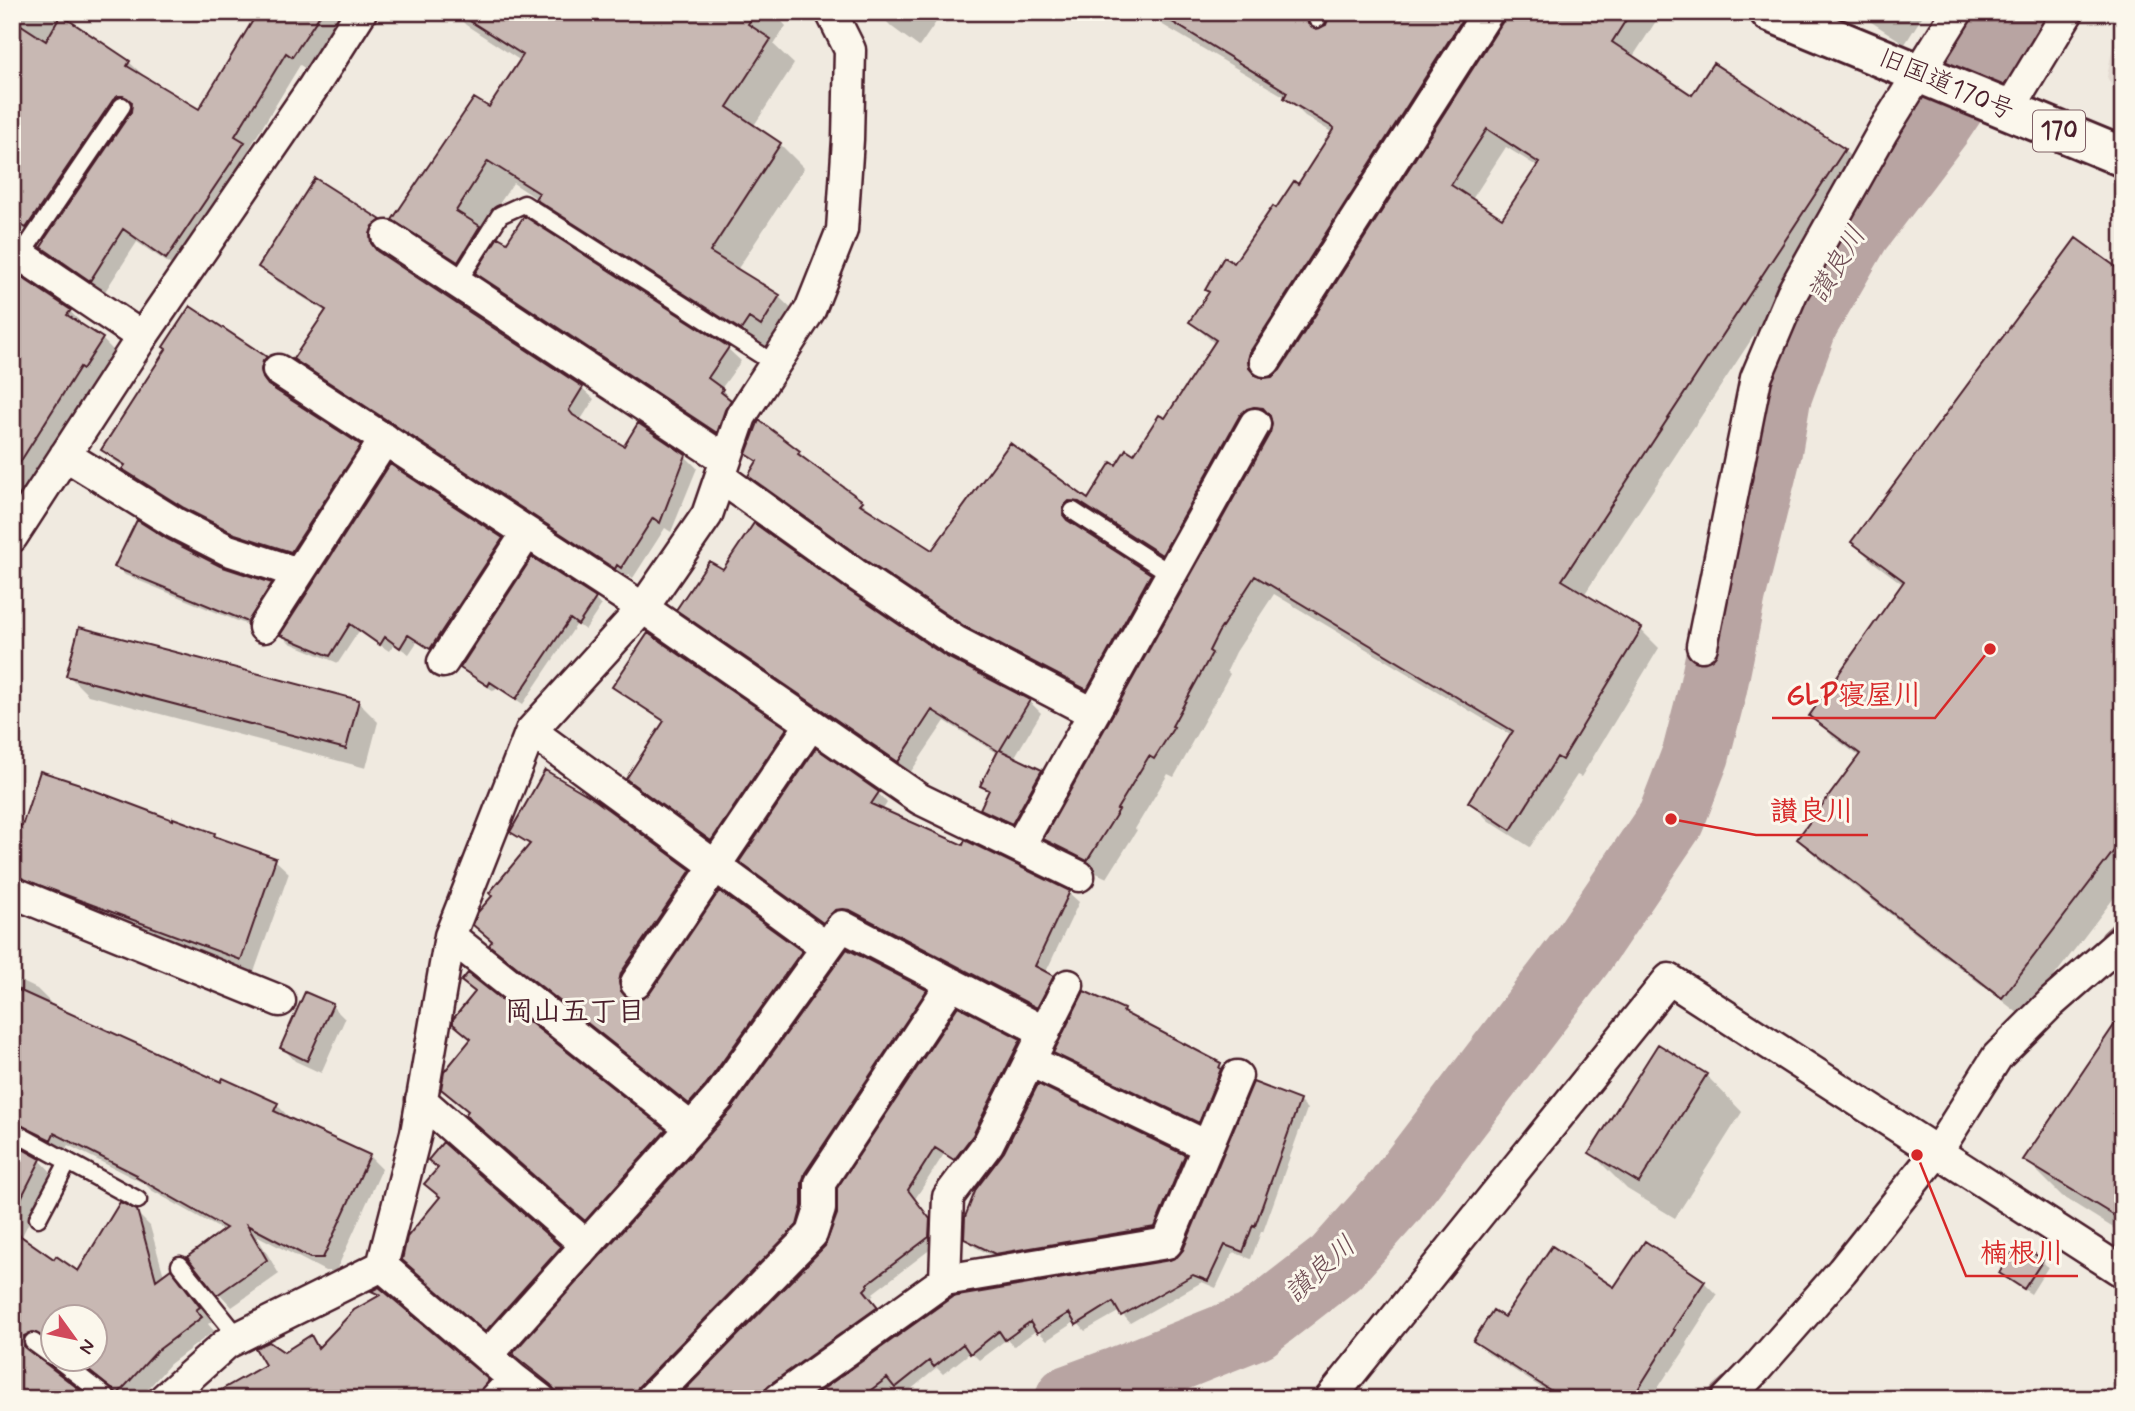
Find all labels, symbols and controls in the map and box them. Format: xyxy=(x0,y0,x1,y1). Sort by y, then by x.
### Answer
street label: 旧国道170号 xyxy=(1873,41,2019,129)
road number: 170 xyxy=(2033,110,2085,152)
water label: 讃良川 xyxy=(1801,219,1875,311)
callout: GLP寝屋川 xyxy=(1772,669,1935,718)
text: GLP寝屋川 xyxy=(1786,678,1922,715)
callout: 讃良川 xyxy=(1756,786,1868,835)
text: 讃良川 xyxy=(1770,794,1854,831)
district label: 岡山五丁目 xyxy=(505,994,645,1031)
callout: 楠根川 xyxy=(1966,1227,2078,1276)
water label: 讃良川 xyxy=(1277,1228,1365,1312)
text: 楠根川 xyxy=(1980,1236,2064,1273)
north arrow xyxy=(38,1302,108,1372)
text: N xyxy=(73,1334,101,1359)

